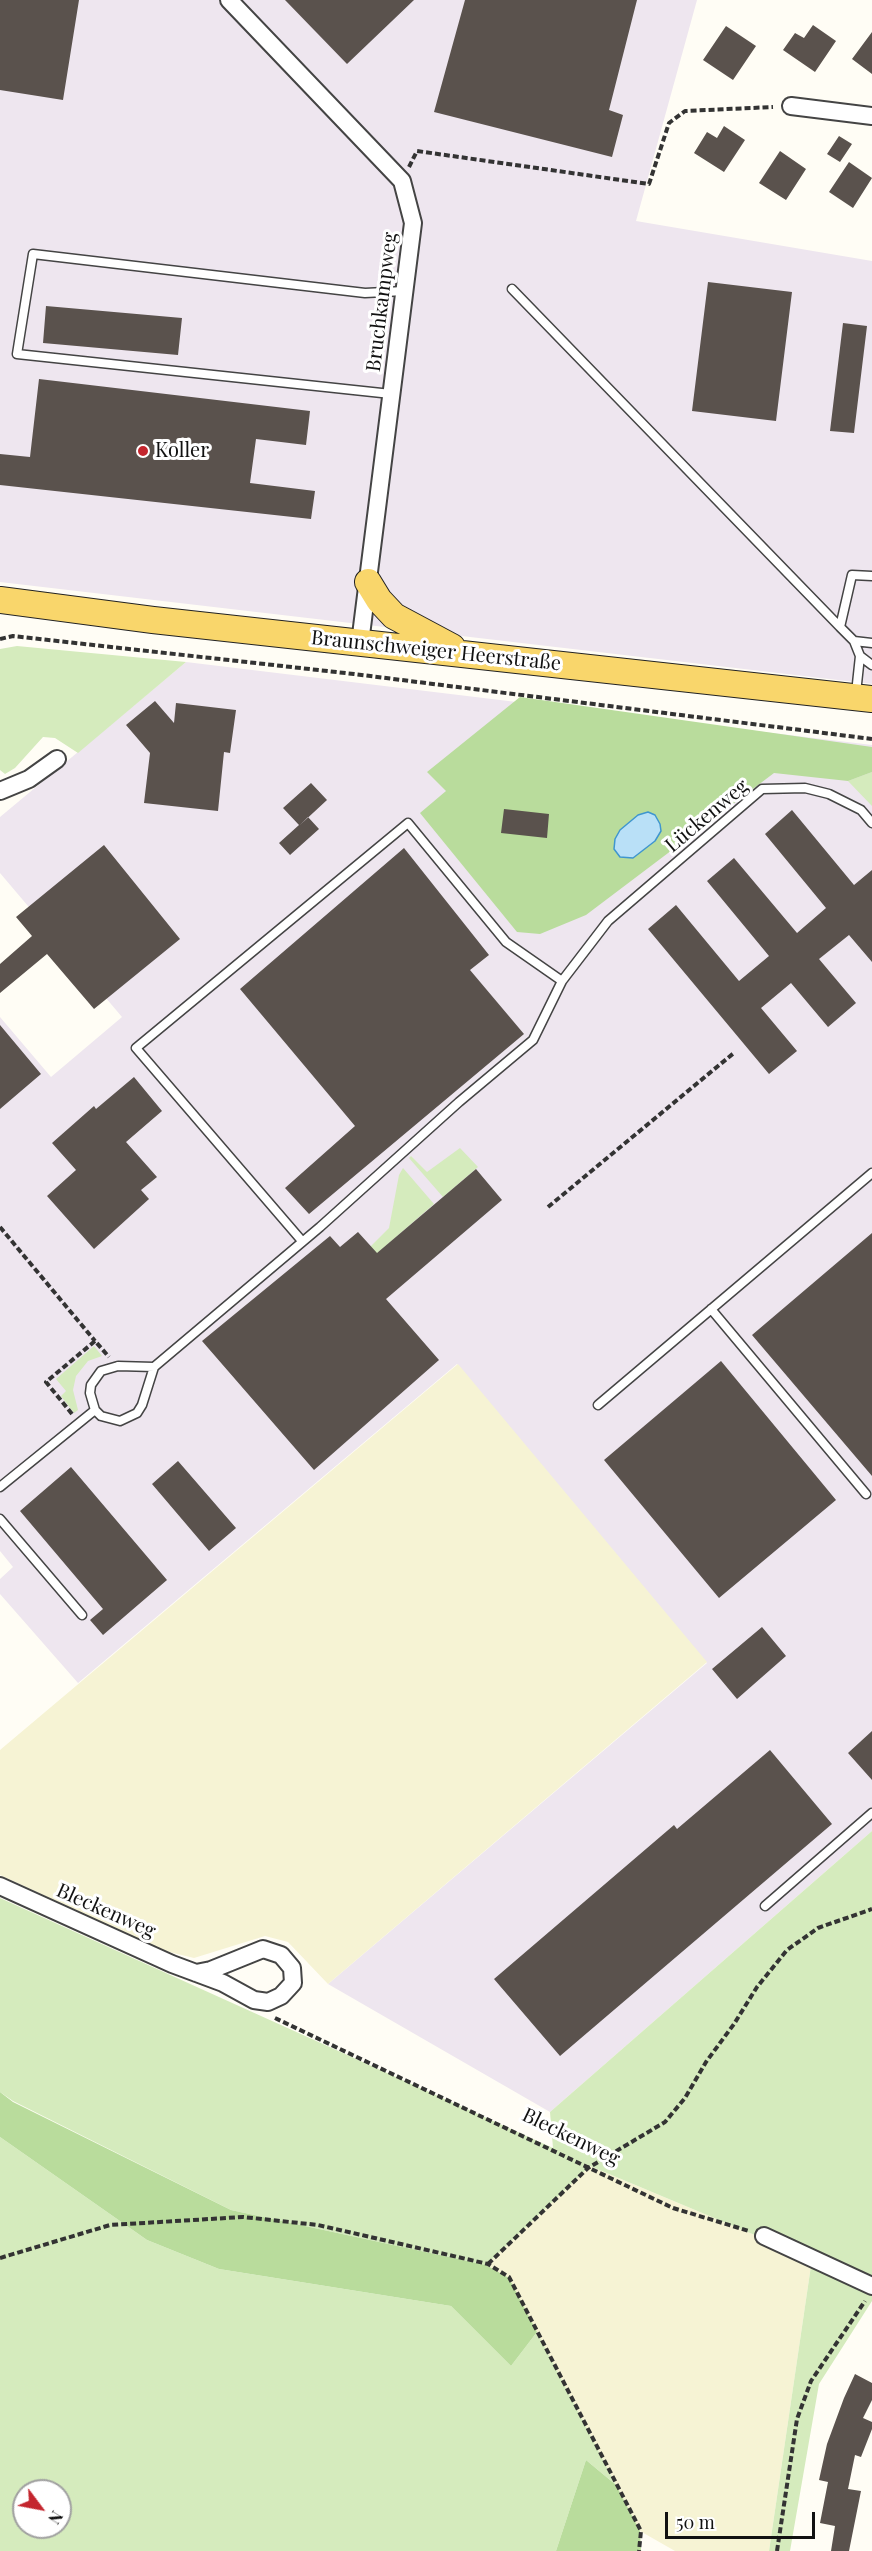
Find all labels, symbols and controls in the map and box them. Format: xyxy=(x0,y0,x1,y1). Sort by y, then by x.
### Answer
street label: Bruchkampweg xyxy=(362,231,402,373)
place label: Koller xyxy=(155,439,209,463)
marker: Koller xyxy=(136,444,150,458)
street label: Braunschweiger Heerstraße xyxy=(310,626,562,676)
street label: Lückenweg xyxy=(660,774,754,858)
street label: Bleckenweg xyxy=(53,1879,159,1943)
street label: Bleckenweg xyxy=(518,2103,624,2171)
north arrow xyxy=(12,2479,72,2539)
scale bar xyxy=(668,2500,818,2538)
text: N xyxy=(44,2507,68,2528)
text: 50 m xyxy=(676,2510,715,2534)

